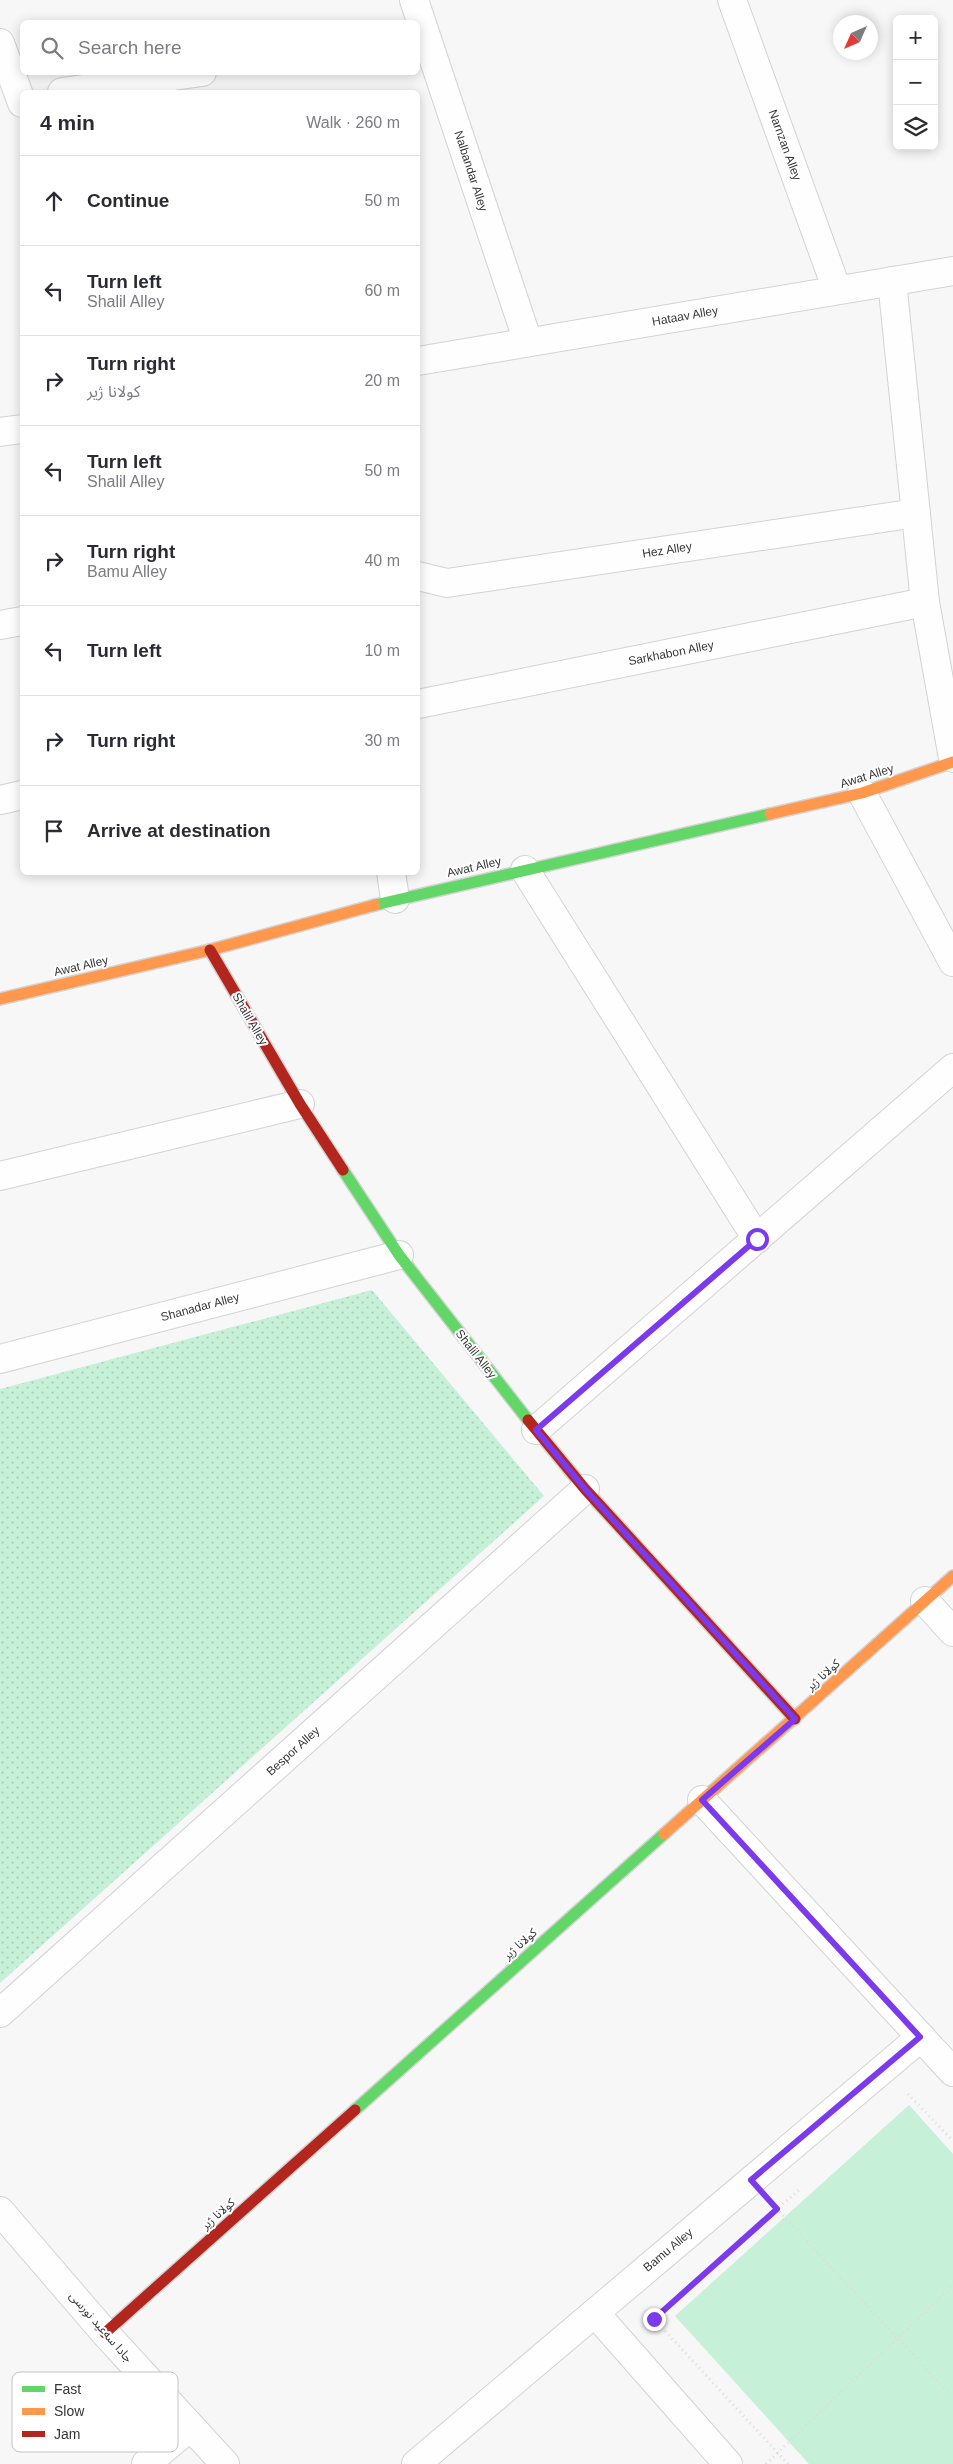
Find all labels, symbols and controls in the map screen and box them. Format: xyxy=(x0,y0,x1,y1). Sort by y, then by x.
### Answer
north arrow xyxy=(833,15,878,60)
map controls xyxy=(893,15,938,150)
button: + xyxy=(893,15,938,60)
search box xyxy=(20,20,420,75)
icon: search xyxy=(38,34,66,62)
text: Search here xyxy=(78,37,182,58)
button: − xyxy=(893,60,938,105)
button: layers xyxy=(893,105,938,150)
street label: Narnzan Alley xyxy=(766,108,804,182)
text: 4 min xyxy=(40,111,95,134)
text: Walk · 260 m xyxy=(306,114,400,131)
street label: Nalbandar Alley xyxy=(451,129,491,213)
icon: ahead xyxy=(40,187,68,215)
text: Continue xyxy=(87,190,169,211)
text: 50 m xyxy=(364,192,400,209)
text: Turn left xyxy=(87,271,162,292)
icon: left xyxy=(40,277,68,305)
text: 60 m xyxy=(364,282,400,299)
text: Shalil Alley xyxy=(87,293,164,310)
street label: Hataav Alley xyxy=(651,303,719,329)
text: Turn right xyxy=(87,353,175,374)
icon: right xyxy=(40,367,68,395)
text: 20 m xyxy=(364,372,400,389)
text: کولانا ژیر xyxy=(87,383,140,400)
text: Turn left xyxy=(87,451,162,472)
icon: left xyxy=(40,457,68,485)
text: 50 m xyxy=(364,462,400,479)
text: Shalil Alley xyxy=(87,473,164,490)
street label: Hez Alley xyxy=(641,539,693,561)
text: Turn right xyxy=(87,541,175,562)
icon: right xyxy=(40,547,68,575)
text: 40 m xyxy=(364,552,400,569)
text: Bamu Alley xyxy=(87,563,167,580)
icon: left xyxy=(40,637,68,665)
street label: Sarkhabon Alley xyxy=(627,638,715,668)
text: Turn left xyxy=(87,640,162,661)
text: 10 m xyxy=(364,642,400,659)
icon: right xyxy=(40,727,68,755)
text: Turn right xyxy=(87,730,175,751)
text: 30 m xyxy=(364,732,400,749)
street label: Awat Alley xyxy=(839,761,895,791)
icon: arrive xyxy=(40,817,68,845)
text: Arrive at destination xyxy=(87,820,271,841)
street label: Awat Alley xyxy=(446,854,502,880)
street label: Awat Alley xyxy=(53,953,109,979)
street label: Shalil Alley xyxy=(229,990,271,1048)
route start xyxy=(746,1228,769,1251)
street label: Shanadar Alley xyxy=(159,1290,241,1324)
street label: Shalil Alley xyxy=(453,1327,499,1381)
street label: کولانا ژیر xyxy=(803,1656,843,1694)
street label: Bespor Alley xyxy=(264,1723,322,1779)
street label: کولانا ژیر xyxy=(500,1925,540,1963)
street label: کولانا ژیر xyxy=(198,2195,238,2233)
street label: Bamu Alley xyxy=(641,2225,695,2275)
street label: جادا سەعید نورسی xyxy=(66,2289,136,2365)
route end xyxy=(643,2308,666,2331)
legend xyxy=(12,2372,178,2452)
text: Fast xyxy=(54,2381,81,2397)
text: Slow xyxy=(54,2403,85,2419)
text: Jam xyxy=(54,2426,80,2442)

